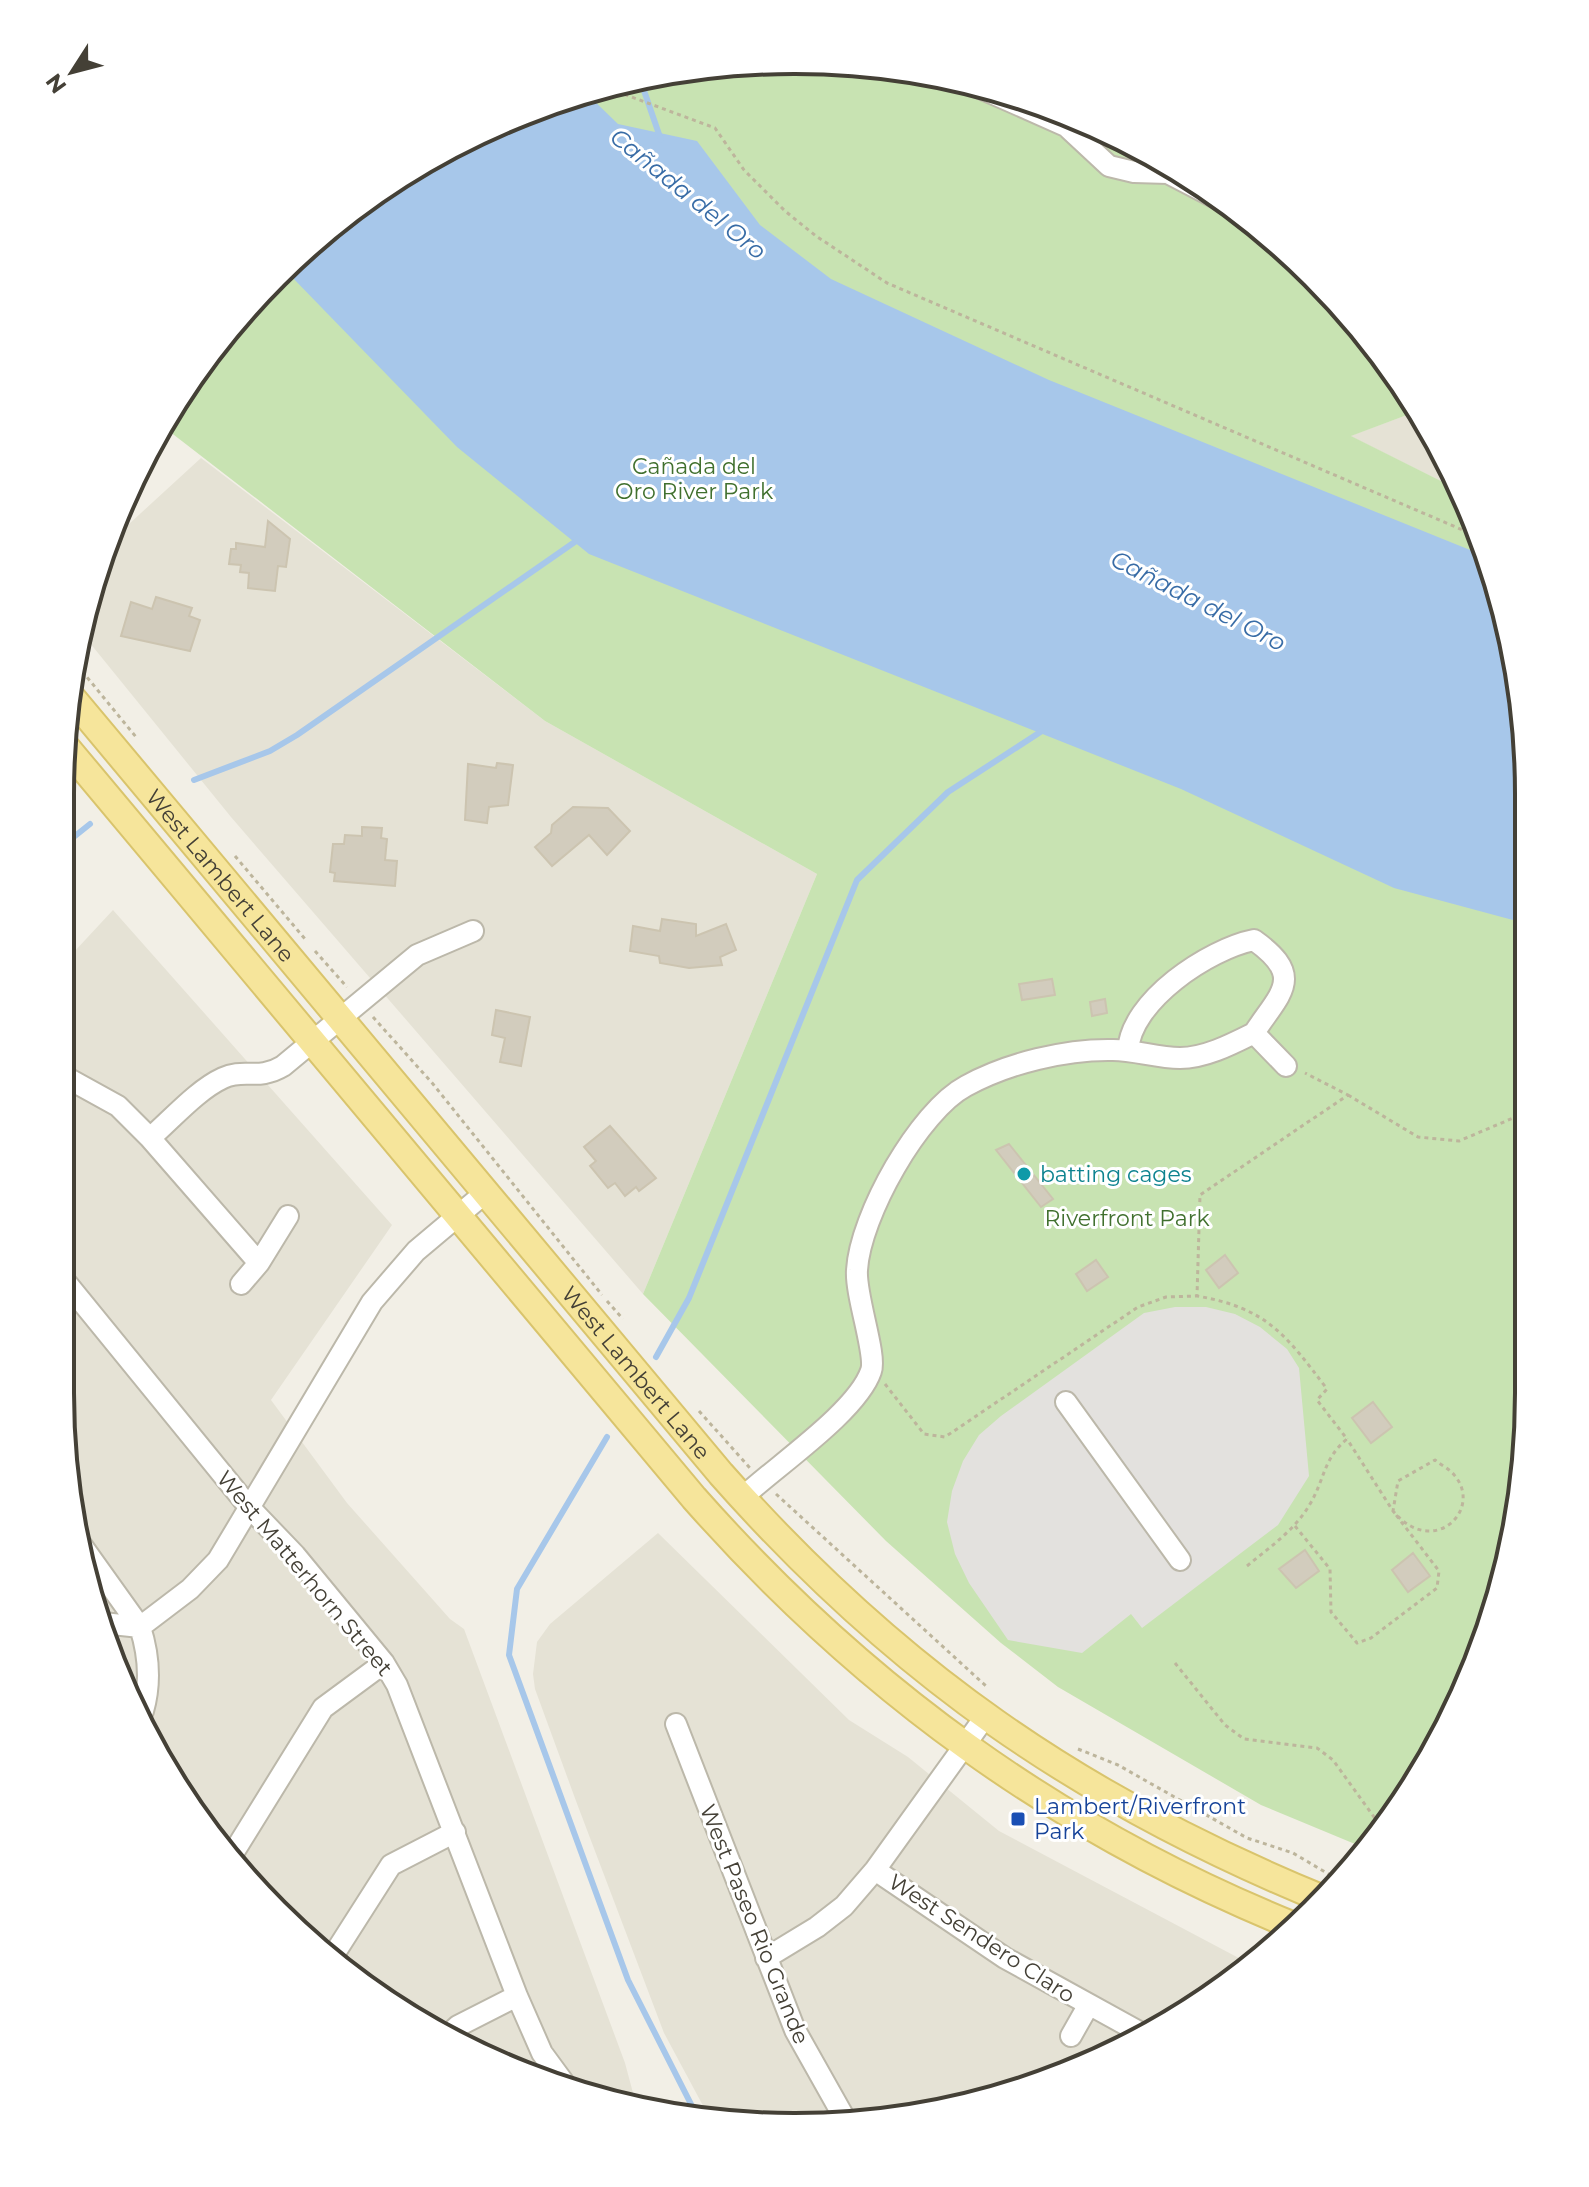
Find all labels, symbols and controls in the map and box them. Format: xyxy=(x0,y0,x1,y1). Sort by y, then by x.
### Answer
north arrow xyxy=(32,32,112,112)
text: N xyxy=(40,68,72,99)
water label: Cañada del Oro xyxy=(604,122,772,265)
park label: Cañada del Oro River Park xyxy=(615,453,774,505)
water label: Cañada del Oro xyxy=(1106,544,1290,657)
street label: West Lambert Lane xyxy=(140,784,300,968)
place label: batting cages xyxy=(1040,1161,1192,1188)
marker: batting cages xyxy=(1015,1165,1033,1183)
park label: Riverfront Park xyxy=(1044,1205,1210,1232)
street label: West Lambert Lane xyxy=(556,1281,716,1465)
street label: West Matterhorn Street xyxy=(211,1465,398,1681)
place label: Lambert/Riverfront Park xyxy=(1034,1793,1246,1845)
street label: West Paseo Rio Grande xyxy=(694,1800,815,2048)
marker: Lambert/Riverfront Park xyxy=(1009,1810,1027,1828)
street label: West Sendero Claro xyxy=(883,1868,1080,2009)

